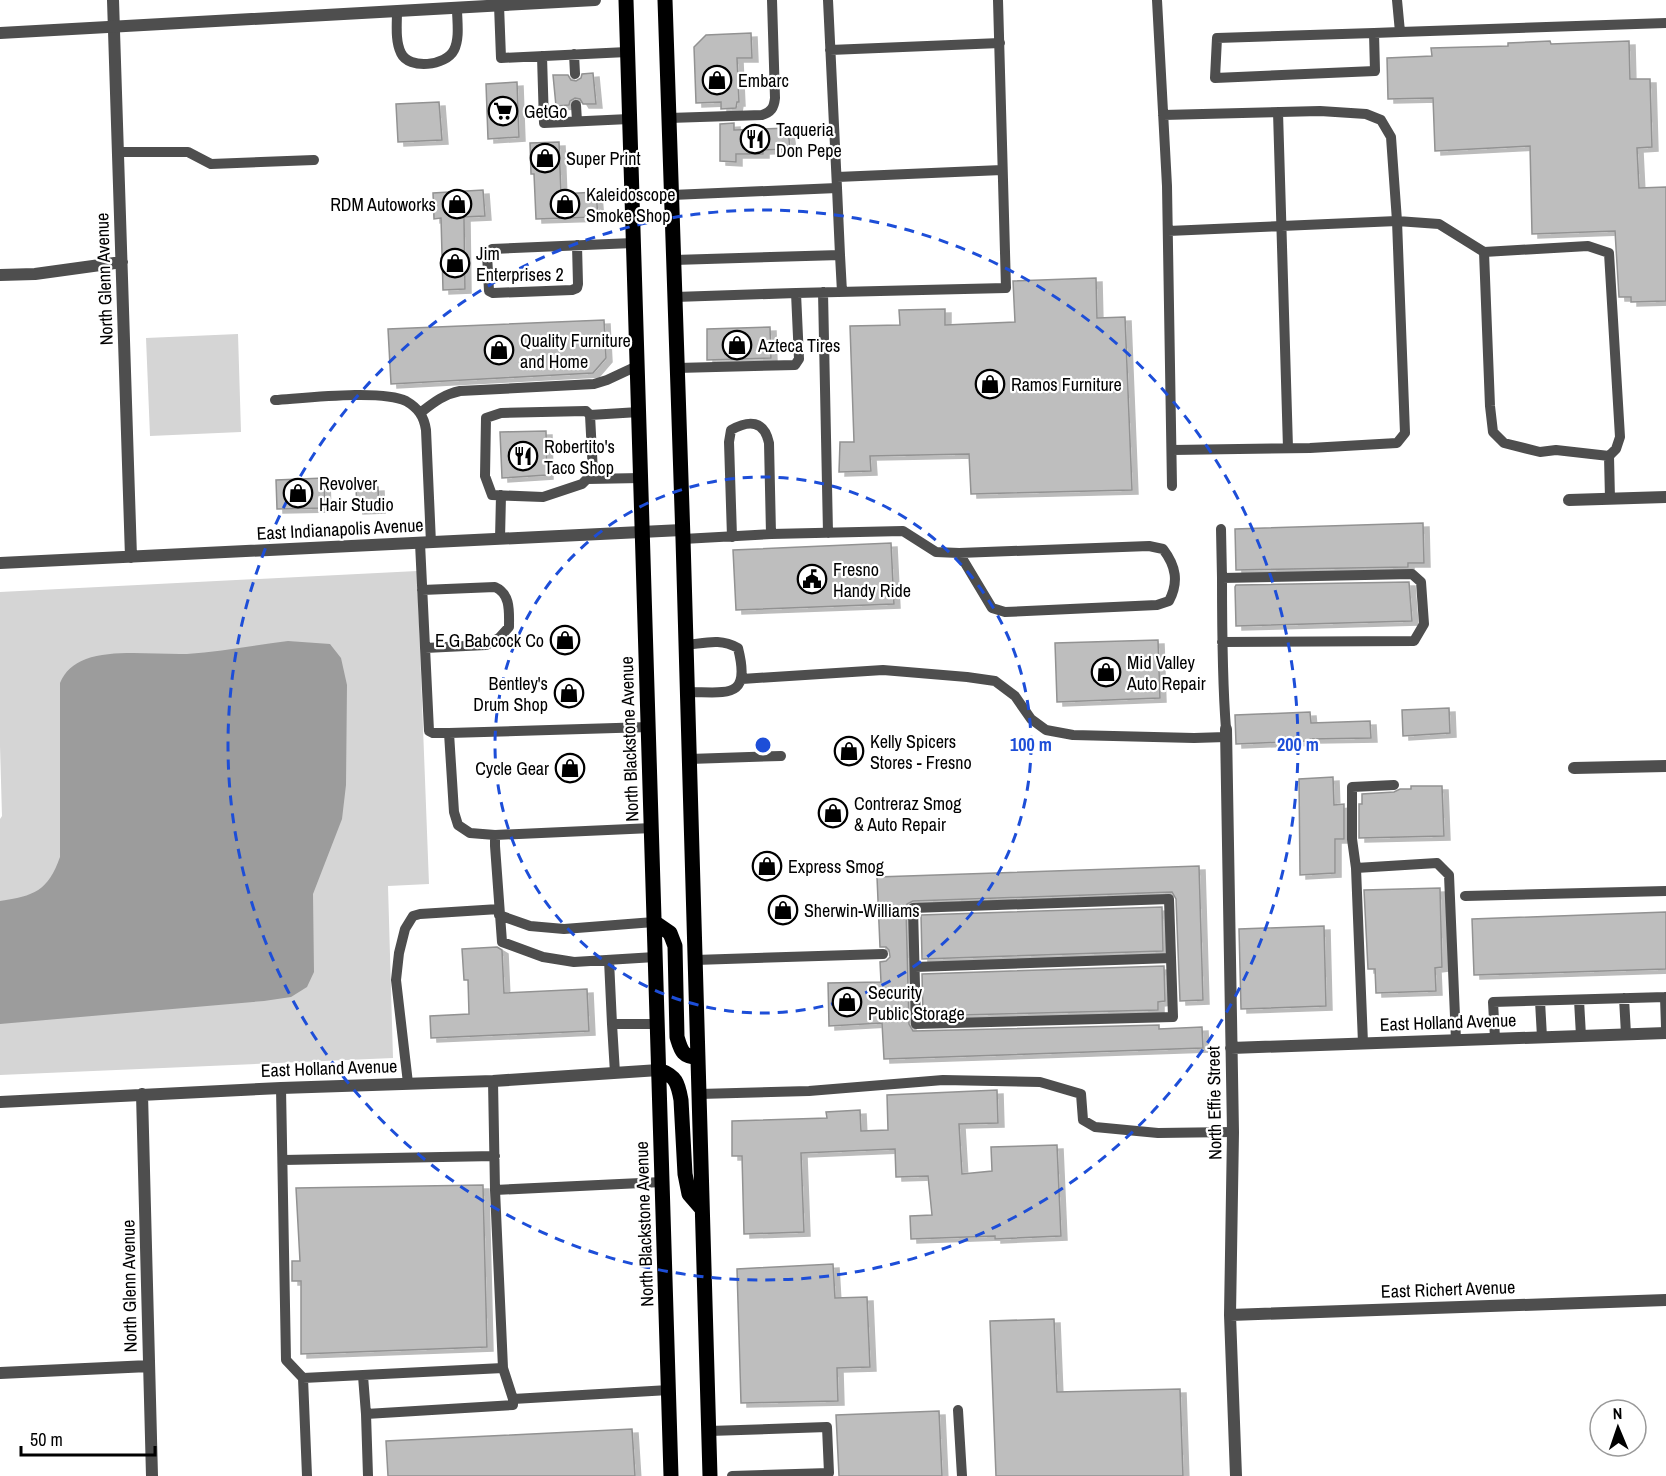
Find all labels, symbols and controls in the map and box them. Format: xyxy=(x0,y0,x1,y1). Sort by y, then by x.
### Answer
shop icon: Embarc xyxy=(701,64,733,96)
place label: Embarc xyxy=(738,68,789,93)
supermarket icon: GetGo xyxy=(487,95,519,127)
place label: GetGo xyxy=(524,99,568,124)
place label: Taqueria Don Pepe xyxy=(776,117,842,163)
restaurant icon: Taqueria Don Pepe xyxy=(739,123,771,155)
shop icon: Super Print xyxy=(529,142,561,174)
place label: Super Print xyxy=(566,146,641,171)
place label: Kaleidoscope Smoke Shop xyxy=(586,182,675,228)
shop icon: RDM Autoworks xyxy=(441,188,473,220)
shop icon: Kaleidoscope Smoke Shop xyxy=(549,188,581,220)
place label: RDM Autoworks xyxy=(330,192,436,217)
street label: North Glenn Avenue xyxy=(89,212,119,346)
place label: Jim Enterprises 2 xyxy=(476,241,564,287)
shop icon: Jim Enterprises 2 xyxy=(439,247,471,279)
place label: Quality Furniture and Home xyxy=(520,328,631,374)
shop icon: Azteca Tires xyxy=(721,329,753,361)
place label: Azteca Tires xyxy=(757,333,840,358)
shop icon: Quality Furniture and Home xyxy=(483,334,515,366)
shop icon: Ramos Furniture xyxy=(974,368,1006,400)
place label: Ramos Furniture xyxy=(1011,372,1122,397)
place label: Robertito's Taco Shop xyxy=(544,434,615,480)
restaurant icon: Robertito's Taco Shop xyxy=(507,440,539,472)
place label: Revolver Hair Studio xyxy=(319,471,394,517)
shop icon: Revolver Hair Studio xyxy=(282,477,314,509)
street label: East Indianapolis Avenue xyxy=(256,512,424,546)
place label: Fresno Handy Ride xyxy=(833,557,911,603)
public building icon: Fresno Handy Ride xyxy=(796,563,828,595)
shop icon: E G Babcock Co xyxy=(549,624,581,656)
place label: E G Babcock Co xyxy=(435,628,544,653)
place label: Mid Valley Auto Repair xyxy=(1126,650,1206,696)
street label: North Blackstone Avenue xyxy=(614,656,644,822)
shop icon: Mid Valley Auto Repair xyxy=(1090,656,1122,688)
place label: Bentley's Drum Shop xyxy=(473,671,548,717)
shop icon: Bentley's Drum Shop xyxy=(553,677,585,709)
place label: Kelly Spicers Stores - Fresno xyxy=(870,729,972,775)
text: 100 m xyxy=(1010,732,1052,757)
text: 200 m xyxy=(1277,732,1319,757)
centre of rings xyxy=(753,735,773,755)
shop icon: Kelly Spicers Stores - Fresno xyxy=(833,735,865,767)
shop icon: Cycle Gear xyxy=(554,752,586,784)
place label: Cycle Gear xyxy=(475,756,549,781)
place label: Contreraz Smog & Auto Repair xyxy=(854,791,962,837)
shop icon: Contreraz Smog & Auto Repair xyxy=(817,797,849,829)
shop icon: Express Smog xyxy=(751,850,783,882)
place label: Express Smog xyxy=(788,854,885,879)
shop icon: Sherwin-Williams xyxy=(767,894,799,926)
place label: Sherwin-Williams xyxy=(804,898,920,923)
place label: Security Public Storage xyxy=(868,980,965,1026)
shop icon: Security Public Storage xyxy=(831,986,863,1018)
street label: East Holland Avenue xyxy=(1379,1007,1517,1037)
street label: North Effie Street xyxy=(1201,1046,1227,1160)
street label: East Holland Avenue xyxy=(260,1053,398,1083)
street label: North Blackstone Avenue xyxy=(629,1141,659,1307)
street label: North Glenn Avenue xyxy=(115,1219,143,1353)
street label: East Richert Avenue xyxy=(1380,1274,1516,1304)
north arrow xyxy=(1588,1398,1648,1458)
text: N xyxy=(1612,1402,1623,1424)
scale bar xyxy=(21,1419,154,1457)
text: 50 m xyxy=(30,1427,63,1452)

